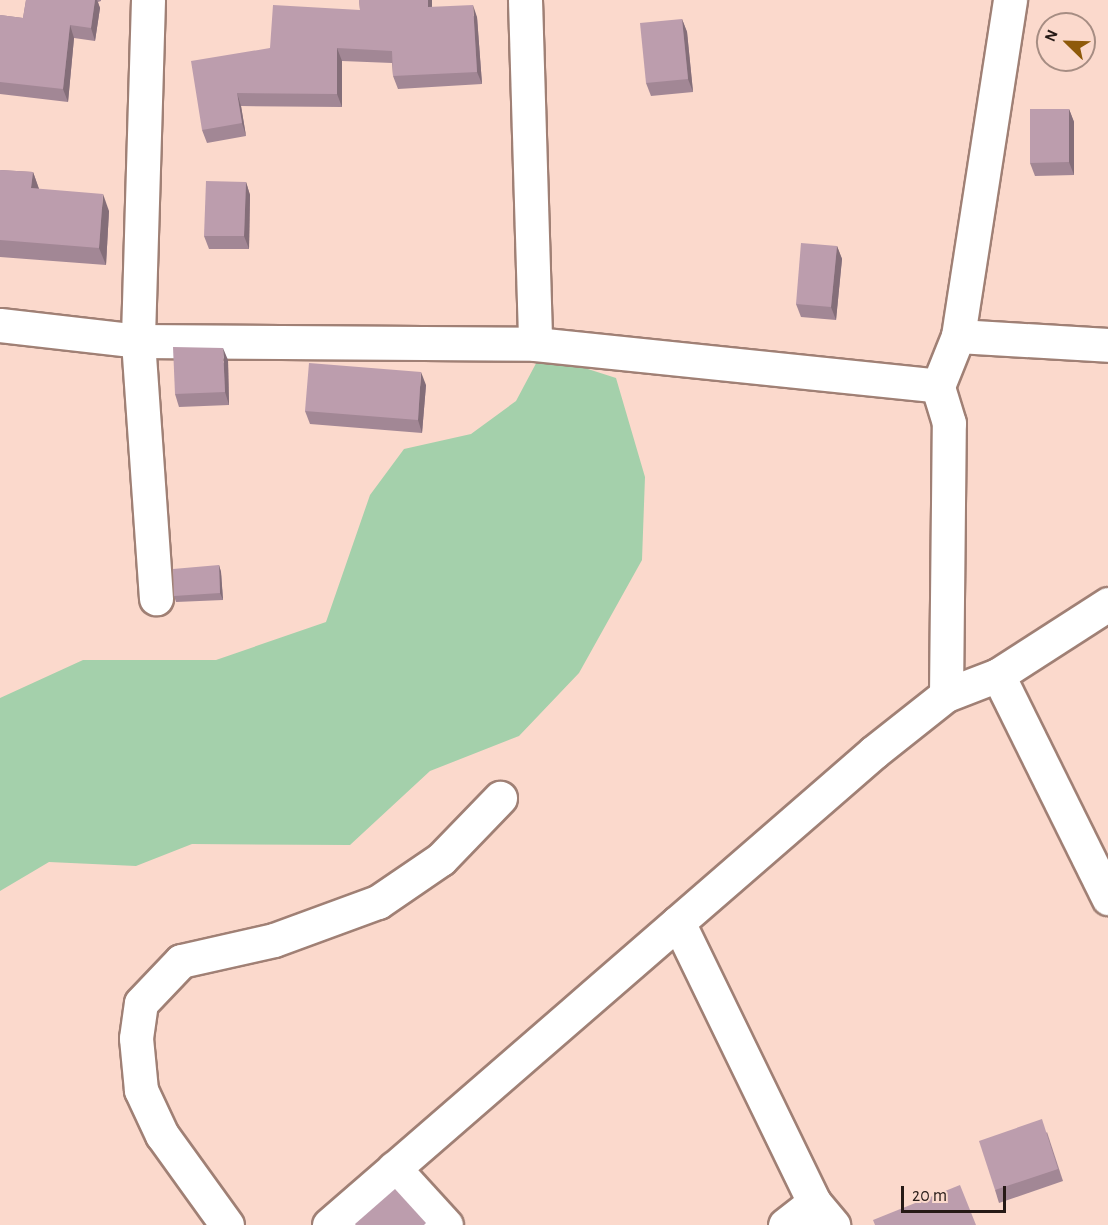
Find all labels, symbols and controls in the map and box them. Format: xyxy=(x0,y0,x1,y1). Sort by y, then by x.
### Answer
north arrow xyxy=(1036,12,1096,72)
text: N xyxy=(1042,28,1061,44)
scale bar xyxy=(904,1174,1009,1212)
text: 20 m xyxy=(912,1187,947,1205)

